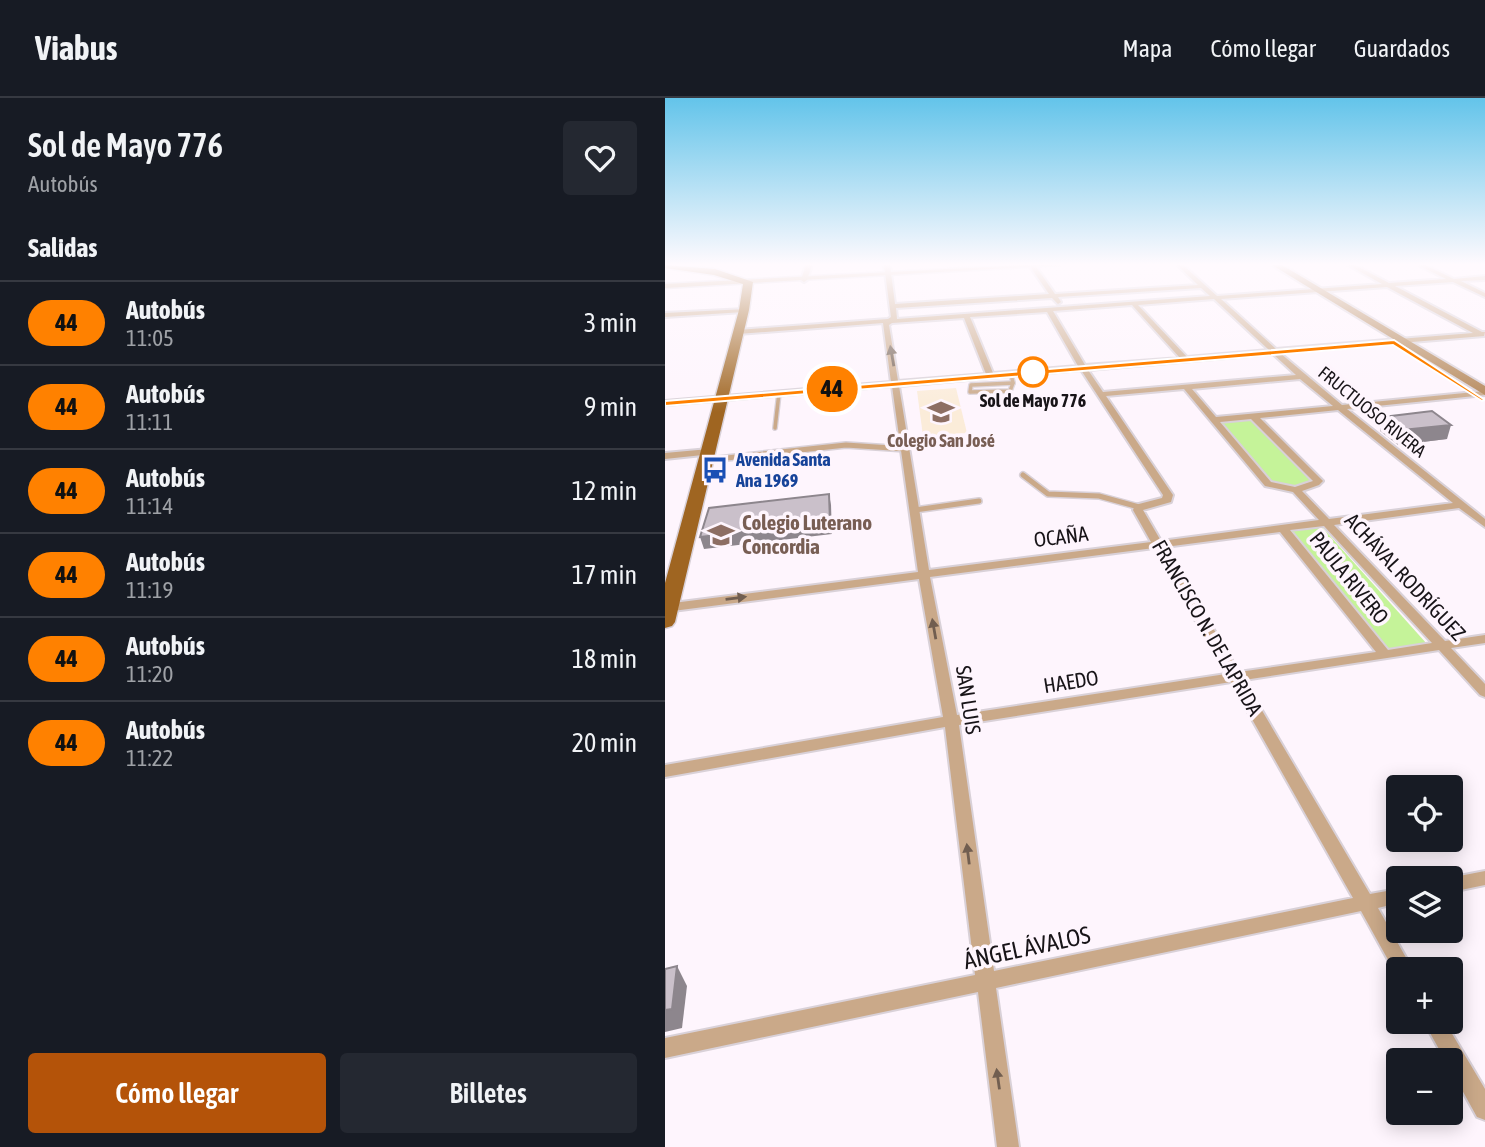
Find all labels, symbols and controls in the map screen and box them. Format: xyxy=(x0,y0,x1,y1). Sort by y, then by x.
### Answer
text: Viabus xyxy=(35,29,117,67)
text: Mapa xyxy=(1123,35,1172,62)
text: Cómo llegar xyxy=(1210,35,1316,62)
text: Guardados xyxy=(1354,35,1450,62)
button: heart xyxy=(563,121,637,195)
text: Sol de Mayo 776 xyxy=(28,126,223,164)
text: Autobús xyxy=(28,171,98,197)
text: Salidas xyxy=(28,233,97,263)
text: Autobús xyxy=(126,295,205,325)
text: 3 min xyxy=(584,308,637,338)
text: 44 xyxy=(55,309,78,336)
text: 11:05 xyxy=(126,325,174,351)
one-way arrow xyxy=(886,345,897,367)
marker: Sol de Mayo 776 xyxy=(1018,357,1048,387)
street label: FRUCTUOSO RIVERA xyxy=(1314,362,1431,462)
line badge: 44 xyxy=(801,366,863,412)
text: 44 xyxy=(821,375,843,402)
text: Autobús xyxy=(126,379,205,409)
place label: Sol de Mayo 776 xyxy=(980,390,1086,411)
text: 9 min xyxy=(584,392,637,422)
text: 44 xyxy=(55,393,78,420)
school or university icon: Colegio San José xyxy=(926,397,956,427)
text: 11:11 xyxy=(126,409,173,435)
place label: Colegio San José xyxy=(887,430,995,451)
place label: Avenida Santa Ana 1969 xyxy=(735,449,831,491)
bus stop icon: Avenida Santa Ana 1969 xyxy=(700,455,730,485)
text: Autobús xyxy=(126,463,205,493)
text: 12 min xyxy=(572,476,637,506)
text: 44 xyxy=(55,477,78,504)
text: 11:14 xyxy=(126,493,173,519)
street label: ACHÁVAL RODRÍGUEZ xyxy=(1341,508,1471,645)
place label: Colegio Luterano Concordia xyxy=(742,510,872,558)
school or university icon: Colegio Luterano Concordia xyxy=(706,520,736,550)
street label: OCAÑA xyxy=(1032,521,1090,551)
street label: PAULA RIVERO xyxy=(1305,527,1394,628)
street label: FRANCISCO N. DE LAPRIDA xyxy=(1148,535,1268,720)
text: Autobús xyxy=(126,547,205,577)
text: 17 min xyxy=(572,560,637,590)
text: 44 xyxy=(55,561,78,588)
text: 11:19 xyxy=(126,577,173,603)
one-way arrow xyxy=(725,593,747,604)
one-way arrow xyxy=(928,618,939,640)
text: Autobús xyxy=(126,631,205,661)
text: 18 min xyxy=(572,644,637,674)
text: 44 xyxy=(55,645,78,672)
text: 11:20 xyxy=(126,661,173,687)
street label: SAN LUIS xyxy=(952,664,986,736)
street label: HAEDO xyxy=(1042,665,1100,697)
text: Autobús xyxy=(126,715,205,745)
text: 20 min xyxy=(572,728,637,758)
text: 44 xyxy=(55,729,78,756)
text: 11:22 xyxy=(126,745,173,771)
map controls xyxy=(1386,775,1463,1125)
button: locate xyxy=(1386,775,1463,852)
one-way arrow xyxy=(962,843,973,865)
button: layers xyxy=(1386,866,1463,943)
street label: ÁNGEL ÁVALOS xyxy=(961,921,1093,974)
button: + xyxy=(1386,957,1463,1034)
button: − xyxy=(1386,1048,1463,1125)
button: Cómo llegar xyxy=(28,1053,326,1133)
button: Billetes xyxy=(340,1053,637,1133)
one-way arrow xyxy=(993,1068,1004,1090)

